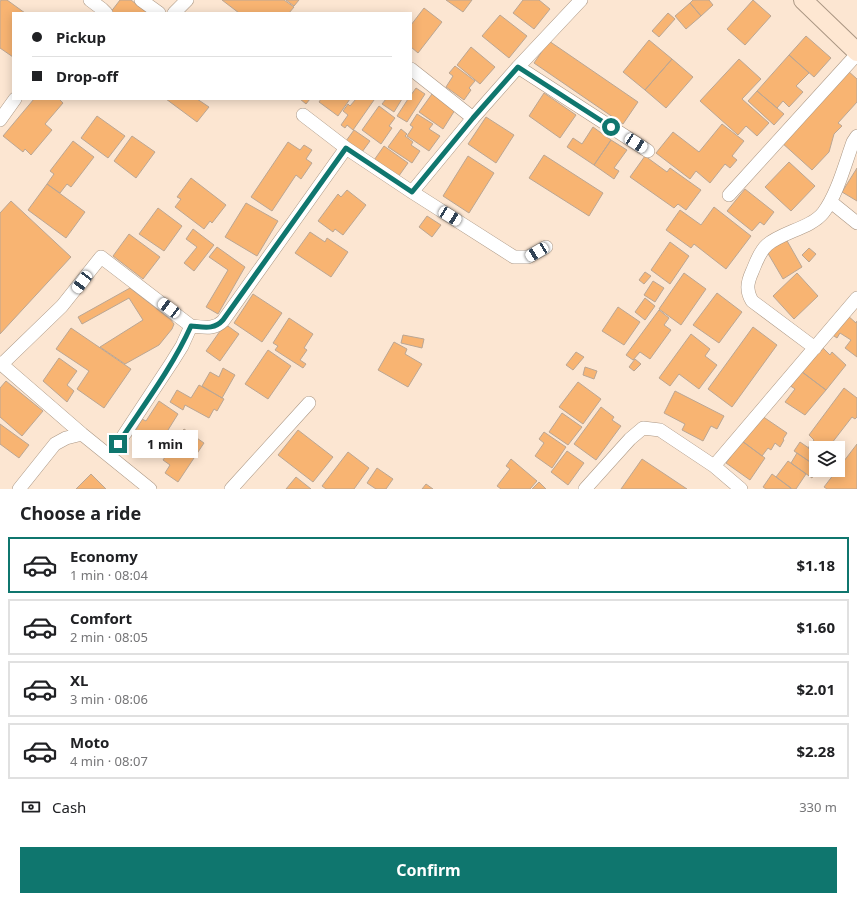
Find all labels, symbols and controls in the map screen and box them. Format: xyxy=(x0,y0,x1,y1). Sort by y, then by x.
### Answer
text: Pickup xyxy=(56,27,106,47)
text: Drop-off xyxy=(56,66,118,86)
route start xyxy=(602,118,620,136)
car xyxy=(623,131,649,155)
car xyxy=(437,205,463,227)
car xyxy=(524,241,550,263)
car xyxy=(70,269,94,295)
car xyxy=(156,296,182,320)
callout: 1 min xyxy=(132,430,198,458)
route end xyxy=(109,435,127,453)
text: 1 min xyxy=(147,435,183,453)
map controls xyxy=(809,441,845,477)
button: layers xyxy=(809,441,845,477)
text: Choose a ride xyxy=(20,501,141,525)
text: Economy xyxy=(70,546,138,566)
icon: car xyxy=(22,547,58,583)
text: $1.18 xyxy=(796,555,835,575)
text: 1 min · 08:04 xyxy=(70,566,148,584)
text: Comfort xyxy=(70,608,132,628)
icon: car xyxy=(22,609,58,645)
text: $1.60 xyxy=(796,617,835,637)
text: 2 min · 08:05 xyxy=(70,628,148,646)
text: XL xyxy=(70,670,88,690)
icon: car xyxy=(22,671,58,707)
text: $2.01 xyxy=(796,679,835,699)
text: 3 min · 08:06 xyxy=(70,690,148,708)
text: Moto xyxy=(70,732,109,752)
icon: car xyxy=(22,733,58,769)
text: $2.28 xyxy=(796,741,835,761)
text: 4 min · 08:07 xyxy=(70,752,148,770)
icon: cash xyxy=(20,796,42,818)
text: Cash xyxy=(52,797,86,817)
text: 330 m xyxy=(799,798,837,816)
button: Confirm xyxy=(20,847,837,893)

